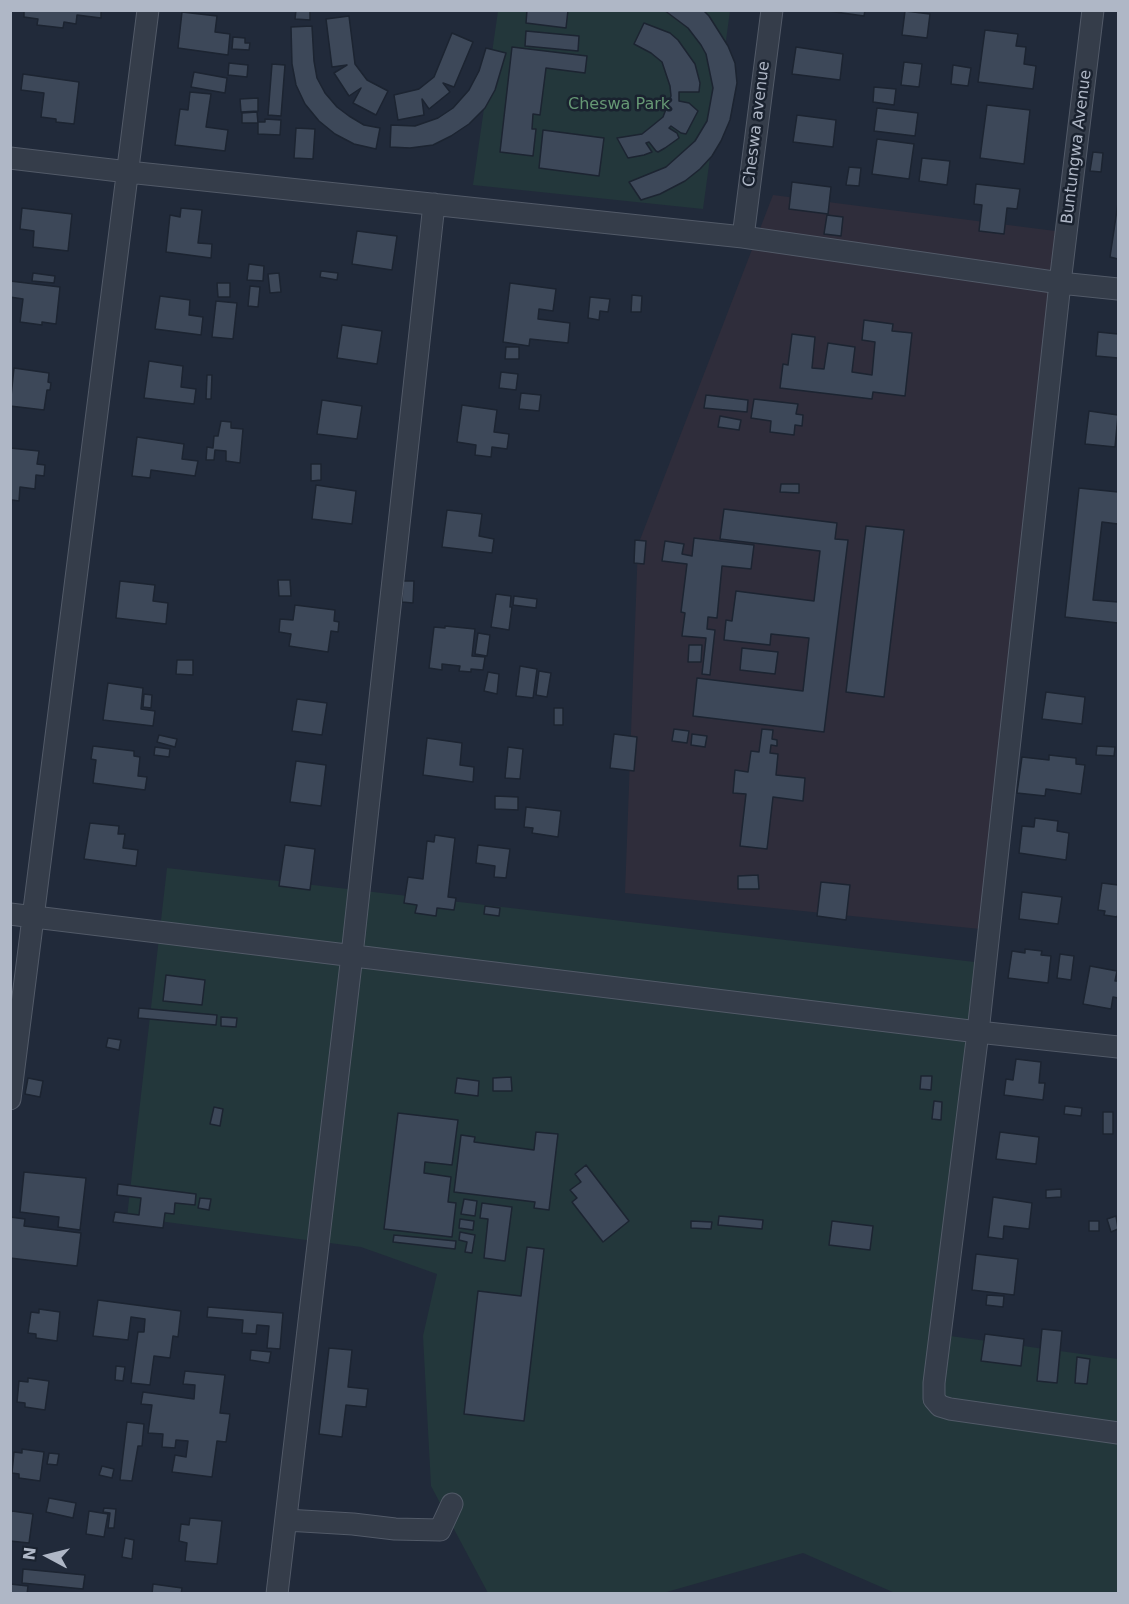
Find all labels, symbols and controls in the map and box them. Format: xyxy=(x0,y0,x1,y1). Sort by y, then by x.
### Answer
street label: Cheswa avenue xyxy=(740,60,774,188)
street label: Buntungwa Avenue xyxy=(1058,69,1096,225)
park label: Cheswa Park xyxy=(568,95,670,115)
north arrow xyxy=(18,1526,78,1586)
text: N xyxy=(19,1546,40,1562)

